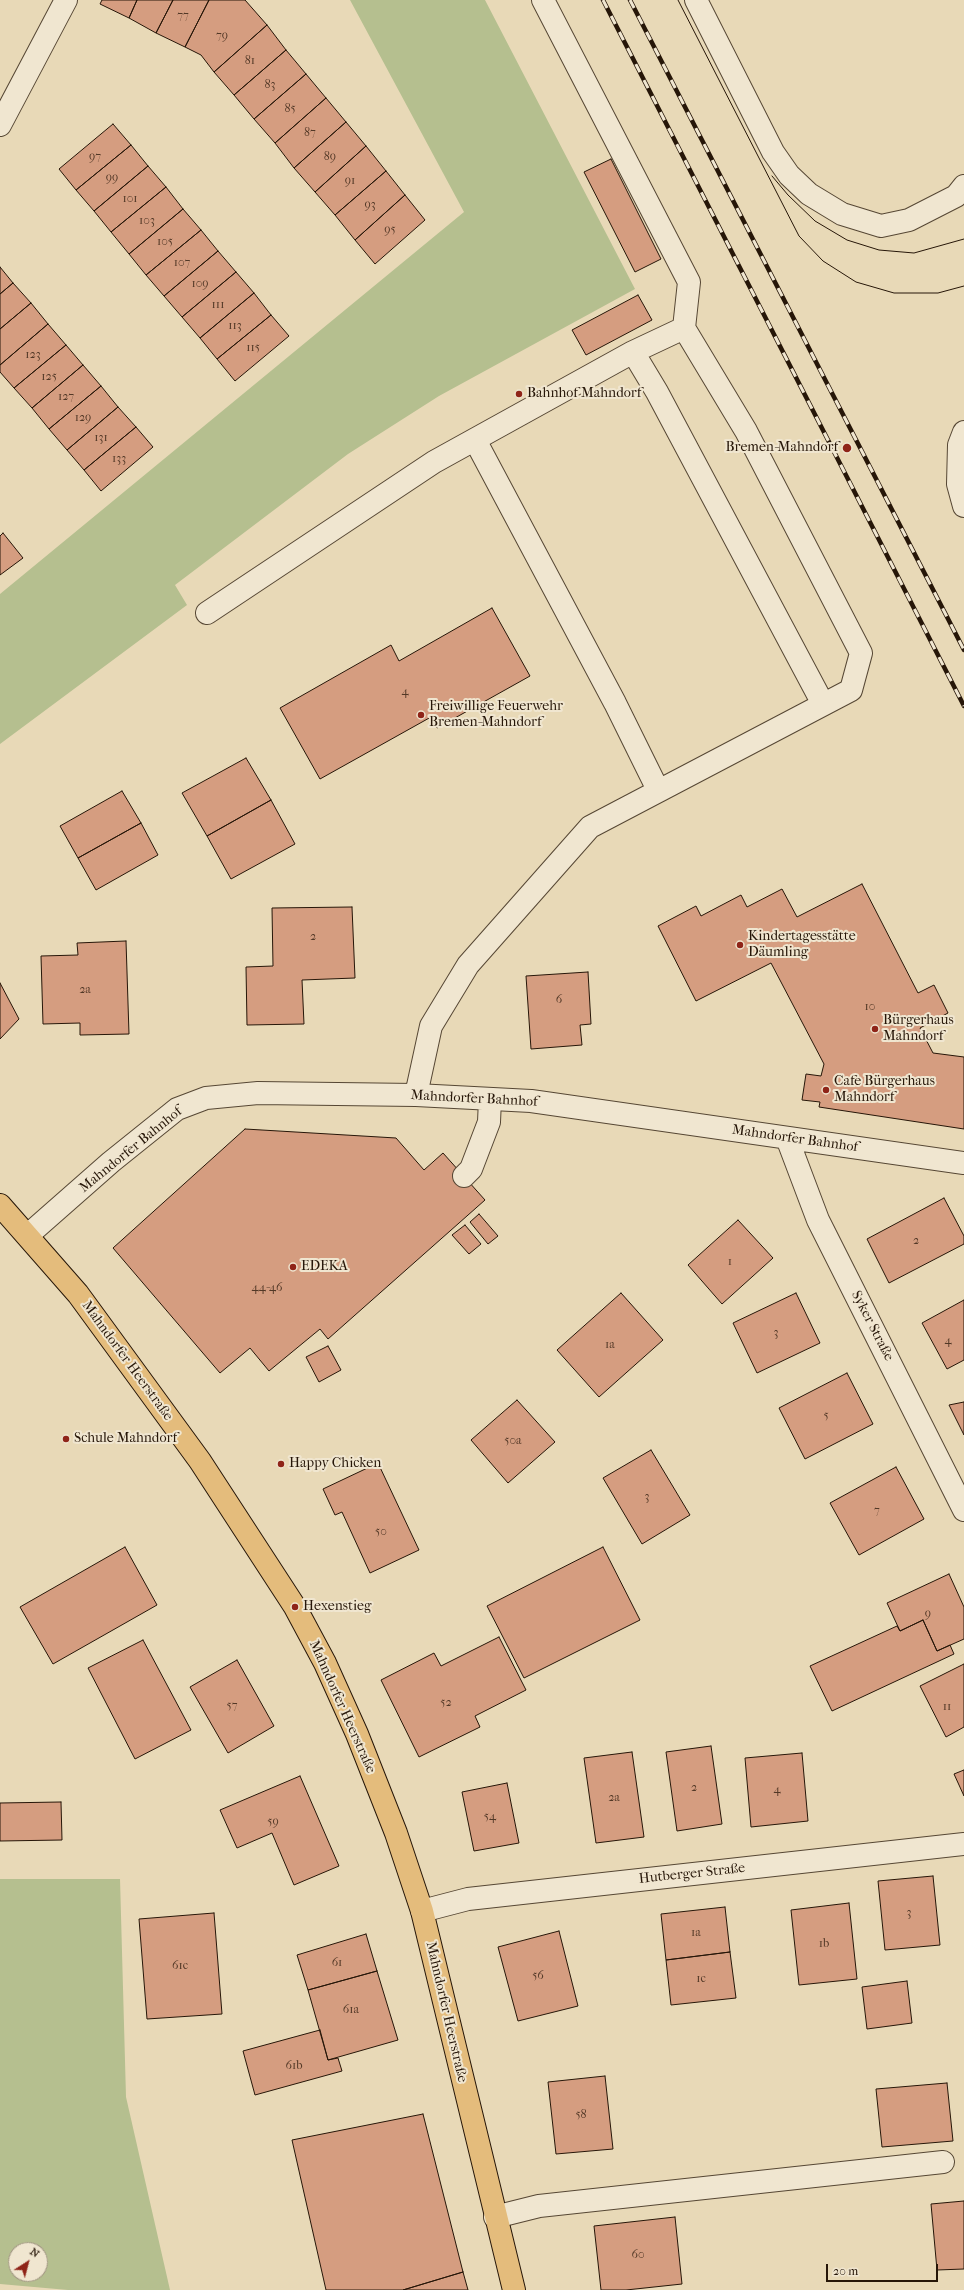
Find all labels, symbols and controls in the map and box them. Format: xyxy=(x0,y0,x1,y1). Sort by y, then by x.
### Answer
house number: 77 xyxy=(177,9,189,23)
house number: 79 xyxy=(216,29,228,43)
house number: 81 xyxy=(245,54,255,68)
house number: 83 xyxy=(265,78,275,92)
house number: 85 xyxy=(284,102,296,116)
house number: 87 xyxy=(304,126,316,140)
house number: 97 xyxy=(89,150,101,164)
house number: 89 xyxy=(324,150,336,164)
house number: 99 xyxy=(106,171,118,185)
house number: 91 xyxy=(345,174,355,188)
house number: 101 xyxy=(122,192,138,206)
house number: 93 xyxy=(364,198,376,212)
house number: 103 xyxy=(139,214,155,228)
house number: 95 xyxy=(384,223,396,237)
house number: 105 xyxy=(157,235,173,249)
house number: 107 xyxy=(174,256,190,270)
house number: 109 xyxy=(191,277,209,291)
house number: 111 xyxy=(212,298,224,312)
house number: 113 xyxy=(228,319,242,333)
house number: 115 xyxy=(246,341,260,355)
house number: 123 xyxy=(25,348,41,362)
house number: 125 xyxy=(41,370,57,384)
place label: Bahnhof Mahndorf xyxy=(527,386,641,402)
marker: Bahnhof Mahndorf xyxy=(514,389,524,399)
house number: 127 xyxy=(58,390,74,404)
house number: 129 xyxy=(75,411,91,425)
house number: 131 xyxy=(94,431,108,445)
place label: Bremen-Mahndorf xyxy=(725,440,838,456)
marker: Bremen-Mahndorf xyxy=(841,442,853,454)
house number: 133 xyxy=(112,452,126,466)
house number: 4 xyxy=(401,685,409,699)
place label: Freiwillige Feuerwehr Bremen-Mahndorf xyxy=(429,699,563,732)
marker: Freiwillige Feuerwehr Bremen-Mahndorf xyxy=(416,710,426,720)
place label: Kindertagesstätte Däumling xyxy=(748,929,856,962)
house number: 2 xyxy=(310,930,316,944)
marker: Kindertagesstätte Däumling xyxy=(735,940,745,950)
house number: 2a xyxy=(79,983,91,997)
house number: 6 xyxy=(556,993,562,1007)
house number: 10 xyxy=(865,1000,875,1014)
place label: Bürgerhaus Mahndorf xyxy=(883,1013,954,1046)
marker: Bürgerhaus Mahndorf xyxy=(870,1024,880,1034)
place label: Cafe Bürgerhaus Mahndorf xyxy=(834,1074,935,1106)
marker: Cafe Bürgerhaus Mahndorf xyxy=(821,1085,831,1095)
street label: Mahndorfer Bahnhof xyxy=(410,1087,538,1111)
street label: Mahndorfer Bahnhof xyxy=(76,1103,186,1197)
street label: Mahndorfer Bahnhof xyxy=(731,1122,859,1156)
house number: 2 xyxy=(913,1234,919,1248)
house number: 1 xyxy=(728,1255,732,1269)
place label: EDEKA xyxy=(301,1259,348,1275)
marker: EDEKA xyxy=(288,1262,298,1272)
house number: 44-46 xyxy=(252,1281,282,1295)
street label: Syker Straße xyxy=(847,1288,897,1364)
street label: Mahndorfer Heerstraße xyxy=(78,1298,176,1424)
house number: 3 xyxy=(774,1326,778,1340)
house number: 4 xyxy=(944,1334,952,1348)
house number: 1a xyxy=(605,1338,615,1352)
house number: 5 xyxy=(823,1409,829,1423)
place label: Schule Mahndorf xyxy=(74,1431,177,1447)
marker: Schule Mahndorf xyxy=(61,1434,71,1444)
house number: 50a xyxy=(504,1434,522,1448)
place label: Happy Chicken xyxy=(289,1456,381,1472)
marker: Happy Chicken xyxy=(276,1459,286,1469)
house number: 3 xyxy=(645,1490,649,1504)
house number: 7 xyxy=(874,1504,880,1518)
house number: 50 xyxy=(375,1525,387,1539)
place label: Hexenstieg xyxy=(303,1599,371,1615)
marker: Hexenstieg xyxy=(290,1602,300,1612)
house number: 9 xyxy=(925,1607,931,1621)
street label: Mahndorfer Heerstraße xyxy=(305,1638,379,1776)
house number: 52 xyxy=(440,1696,452,1710)
house number: 57 xyxy=(227,1699,237,1713)
house number: 11 xyxy=(943,1700,951,1714)
house number: 2 xyxy=(691,1781,697,1795)
house number: 4 xyxy=(773,1783,781,1797)
house number: 2a xyxy=(608,1791,620,1805)
house number: 54 xyxy=(484,1810,496,1824)
house number: 59 xyxy=(267,1815,279,1829)
street label: Hutberger Straße xyxy=(638,1860,746,1888)
house number: 3 xyxy=(907,1906,911,1920)
house number: 1a xyxy=(691,1926,701,1940)
house number: 1b xyxy=(819,1937,829,1951)
street label: Mahndorfer Heerstraße xyxy=(422,1940,470,2084)
house number: 61 xyxy=(332,1956,342,1970)
house number: 61c xyxy=(172,1959,188,1973)
house number: 56 xyxy=(532,1969,544,1983)
house number: 1c xyxy=(696,1972,706,1986)
house number: 61a xyxy=(343,2003,359,2017)
house number: 61b xyxy=(286,2059,302,2073)
house number: 58 xyxy=(575,2108,587,2122)
north arrow xyxy=(8,2242,48,2282)
text: N xyxy=(28,2245,42,2260)
house number: 60 xyxy=(631,2248,645,2262)
scale bar xyxy=(828,2256,940,2282)
text: 20 m xyxy=(833,2264,858,2278)

